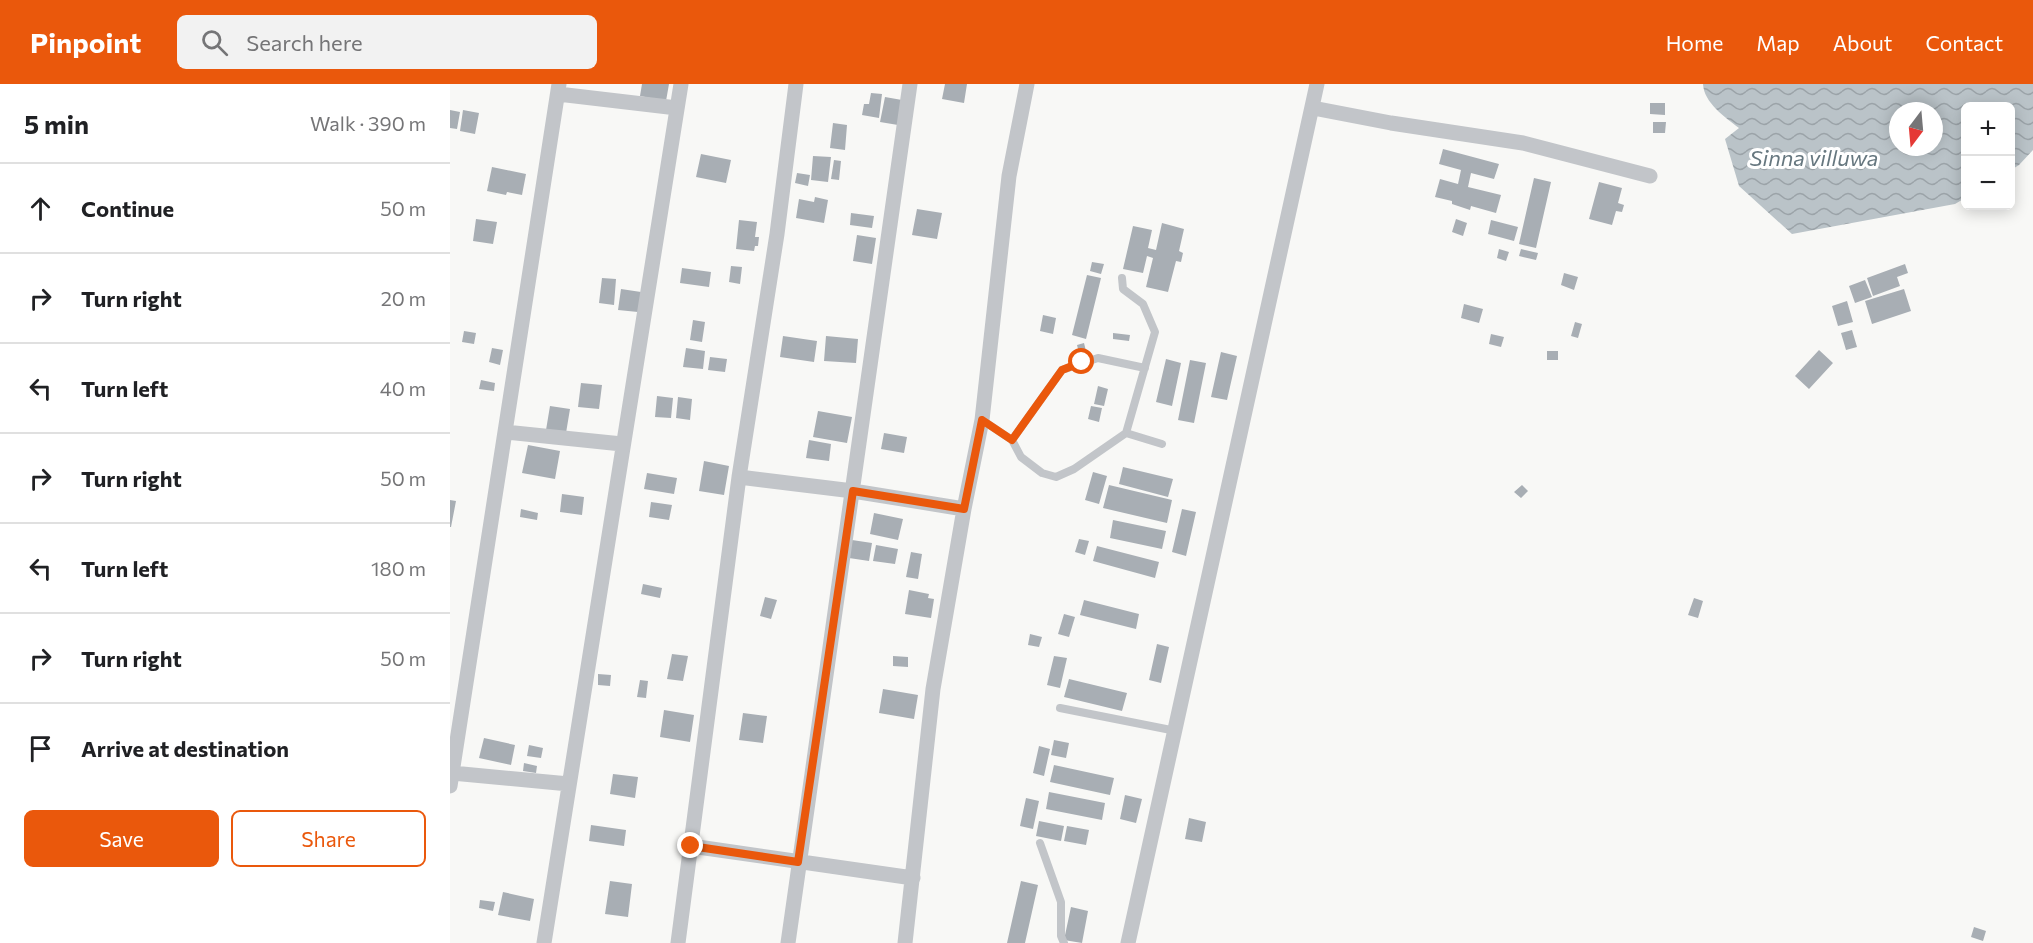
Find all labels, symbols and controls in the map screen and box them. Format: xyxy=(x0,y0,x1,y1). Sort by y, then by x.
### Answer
search box xyxy=(177,15,597,69)
text: Pinpoint xyxy=(30,25,141,59)
icon: search xyxy=(198,26,231,59)
text: Search here xyxy=(246,29,363,56)
text: Home xyxy=(1666,30,1723,55)
text: Map xyxy=(1756,30,1800,55)
text: About xyxy=(1833,30,1892,55)
text: Contact xyxy=(1925,30,2003,55)
north arrow xyxy=(1889,102,1943,156)
map controls xyxy=(1961,102,2015,210)
button: + xyxy=(1961,102,2015,156)
text: 5 min xyxy=(24,108,89,139)
text: Walk · 390 m xyxy=(310,111,426,135)
water label: Sinna villuwa xyxy=(1750,144,1878,171)
button: − xyxy=(1961,156,2015,210)
icon: ahead xyxy=(24,192,57,225)
text: Continue xyxy=(81,195,174,222)
text: 50 m xyxy=(380,196,426,220)
icon: right xyxy=(24,282,57,315)
text: Turn right xyxy=(81,285,182,312)
text: 20 m xyxy=(381,286,426,310)
route start xyxy=(1068,348,1094,374)
icon: left xyxy=(24,372,57,405)
text: Turn left xyxy=(81,375,168,402)
text: 40 m xyxy=(380,376,426,400)
icon: right xyxy=(24,462,57,495)
text: Turn right xyxy=(81,465,182,492)
text: 50 m xyxy=(380,466,426,490)
icon: left xyxy=(24,552,57,585)
text: Turn left xyxy=(81,555,168,582)
text: 180 m xyxy=(371,556,426,580)
icon: right xyxy=(24,642,57,675)
text: Turn right xyxy=(81,645,182,672)
text: 50 m xyxy=(380,646,426,670)
icon: arrive xyxy=(24,732,57,765)
text: Arrive at destination xyxy=(81,735,289,762)
button: Save xyxy=(24,810,219,867)
button: Share xyxy=(231,810,426,867)
route end xyxy=(677,832,703,858)

